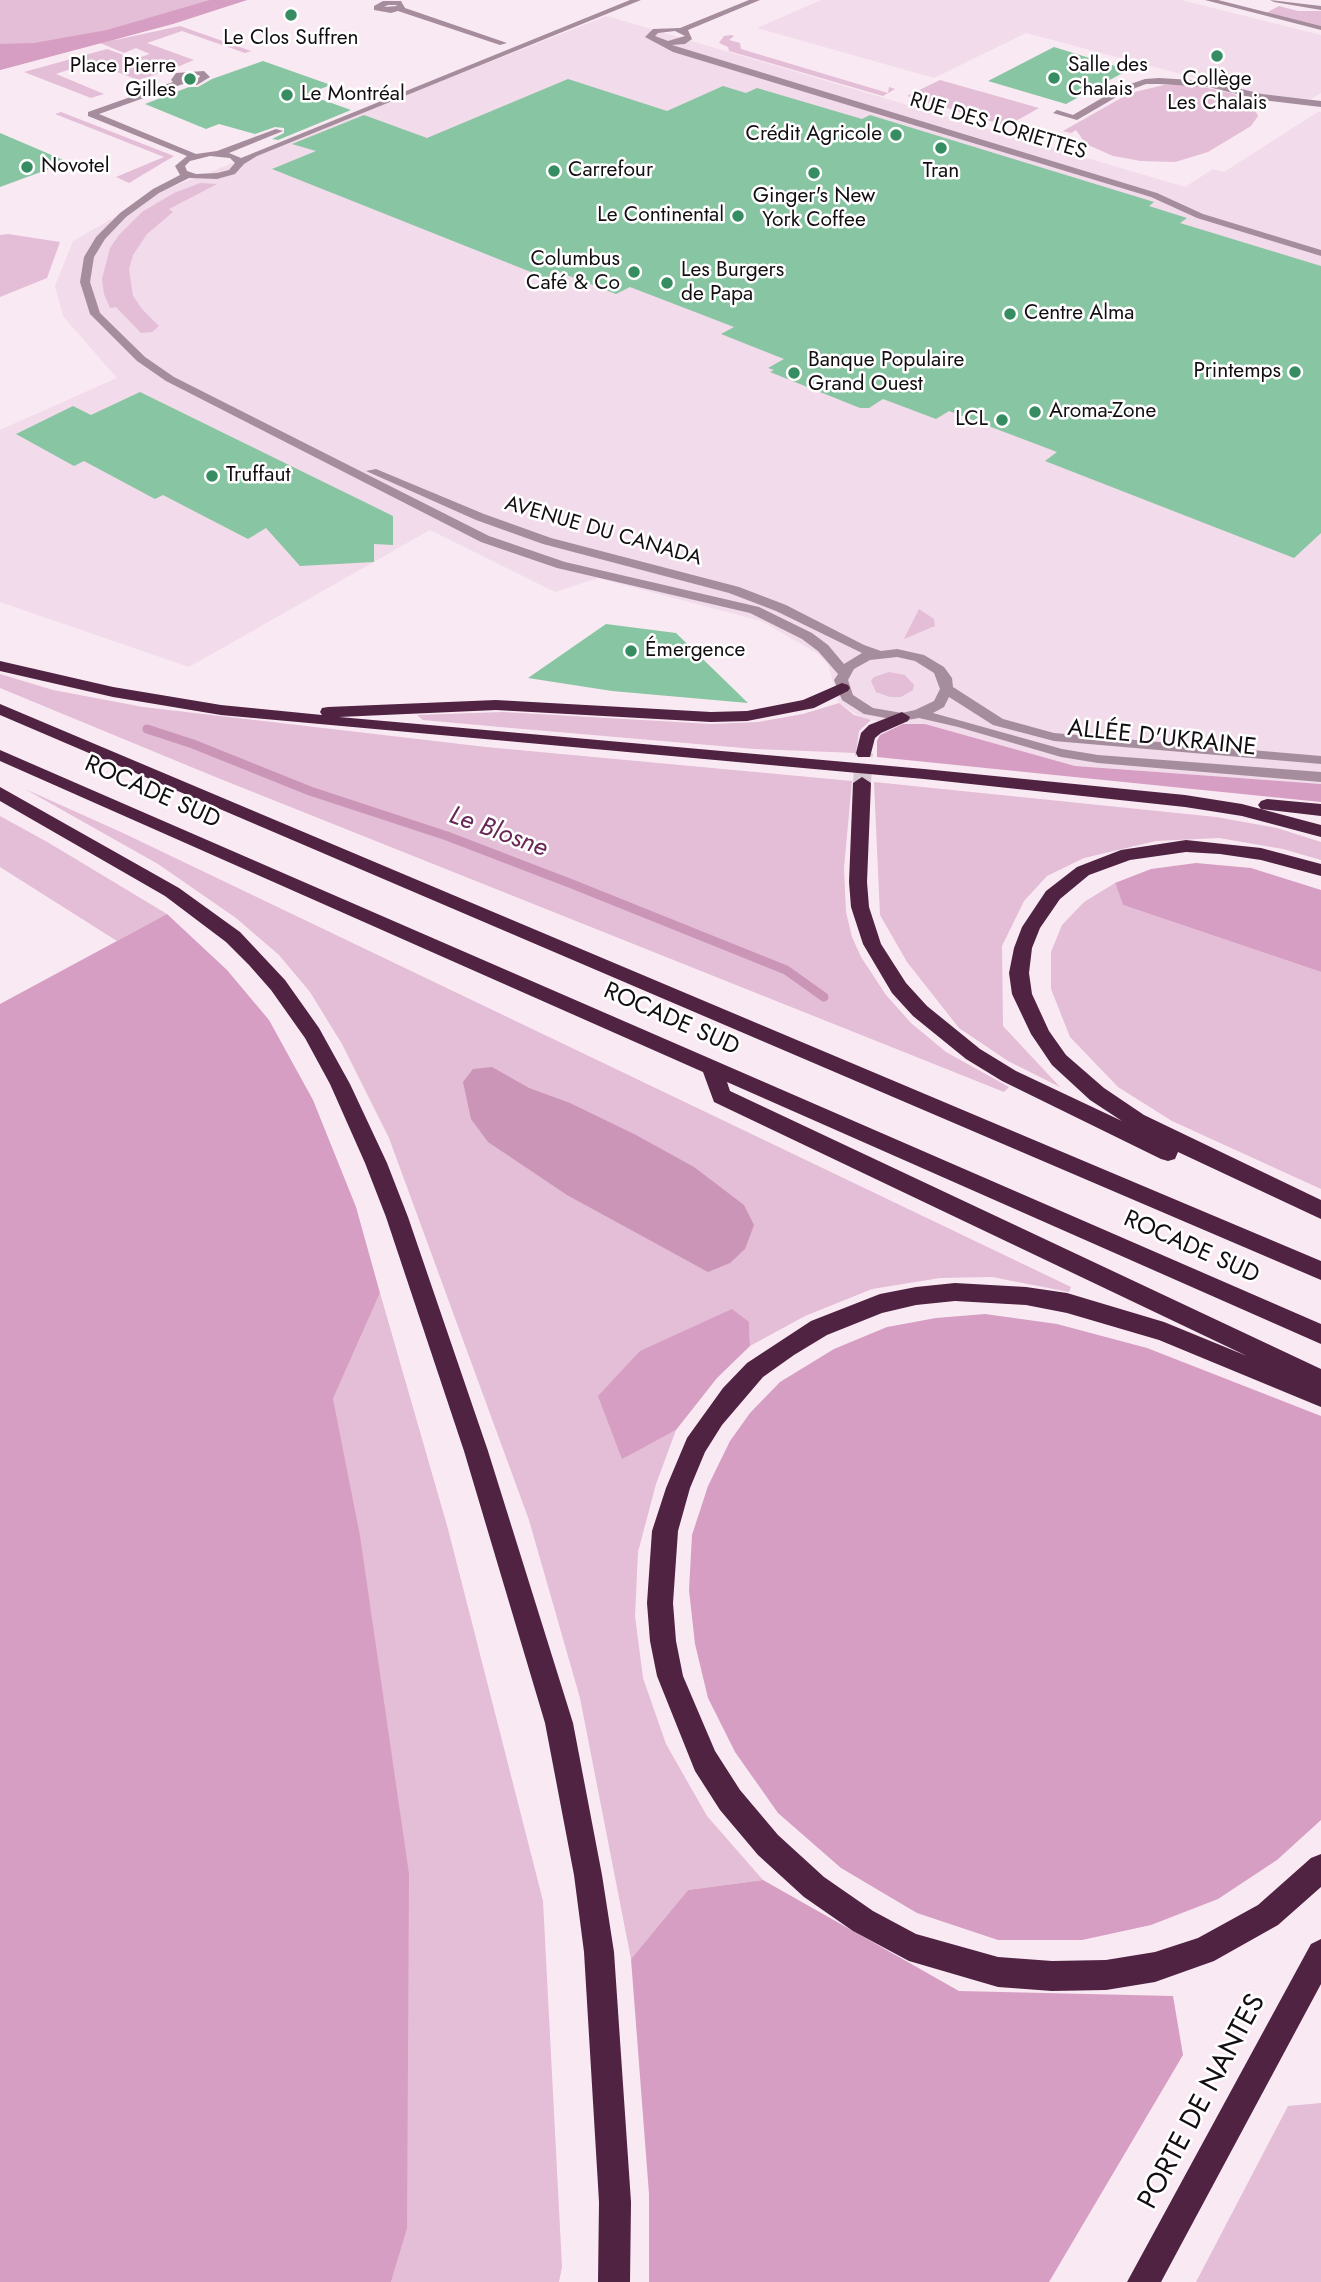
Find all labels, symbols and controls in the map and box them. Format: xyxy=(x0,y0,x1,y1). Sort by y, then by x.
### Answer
marker: Le Clos Suffren xyxy=(283,7,299,23)
place label: Le Clos Suffren xyxy=(223,26,359,52)
marker: Collège Les Chalais xyxy=(1209,48,1225,64)
place label: Salle des Chalais xyxy=(1068,53,1148,103)
place label: Place Pierre Gilles xyxy=(70,54,176,104)
place label: Collège Les Chalais xyxy=(1167,67,1267,117)
marker: Salle des Chalais xyxy=(1046,70,1062,86)
marker: Place Pierre Gilles xyxy=(182,71,198,87)
place label: Le Montréal xyxy=(301,82,405,108)
marker: Le Montréal xyxy=(279,87,295,103)
street label: RUE DES LORIETTES xyxy=(907,88,1089,166)
place label: Crédit Agricole xyxy=(746,122,882,148)
marker: Crédit Agricole xyxy=(888,127,904,143)
marker: Tran xyxy=(933,140,949,156)
place label: Novotel xyxy=(41,154,110,180)
place label: Carrefour xyxy=(568,158,653,184)
marker: Novotel xyxy=(19,159,35,175)
place label: Tran xyxy=(923,159,959,185)
marker: Carrefour xyxy=(546,163,562,179)
marker: Ginger's New York Coffee xyxy=(806,165,822,181)
place label: Ginger's New York Coffee xyxy=(753,184,875,234)
place label: Le Continental xyxy=(597,203,724,229)
marker: Le Continental xyxy=(730,208,746,224)
place label: Columbus Café & Co xyxy=(526,247,620,297)
place label: Les Burgers de Papa xyxy=(681,258,784,308)
marker: Columbus Café & Co xyxy=(626,264,642,280)
marker: Les Burgers de Papa xyxy=(659,275,675,291)
place label: Centre Alma xyxy=(1024,301,1134,327)
marker: Centre Alma xyxy=(1002,306,1018,322)
place label: Banque Populaire Grand Ouest xyxy=(808,348,964,398)
place label: Printemps xyxy=(1194,359,1281,385)
marker: Printemps xyxy=(1287,364,1303,380)
marker: Banque Populaire Grand Ouest xyxy=(786,365,802,381)
place label: Aroma-Zone xyxy=(1049,399,1156,425)
marker: Aroma-Zone xyxy=(1027,404,1043,420)
place label: LCL xyxy=(955,407,988,433)
marker: LCL xyxy=(994,412,1010,428)
place label: Truffaut xyxy=(226,463,290,489)
marker: Truffaut xyxy=(204,468,220,484)
street label: AVENUE DU CANADA xyxy=(502,492,704,572)
place label: Émergence xyxy=(645,638,745,664)
marker: Émergence xyxy=(623,643,639,659)
street label: ALLÉE D'UKRAINE xyxy=(1066,715,1258,763)
street label: ROCADE SUD xyxy=(80,750,224,836)
water label: Le Blosne xyxy=(445,801,551,865)
street label: ROCADE SUD xyxy=(599,977,743,1063)
street label: ROCADE SUD xyxy=(1119,1205,1263,1291)
street label: PORTE DE NANTES xyxy=(1132,1989,1274,2215)

